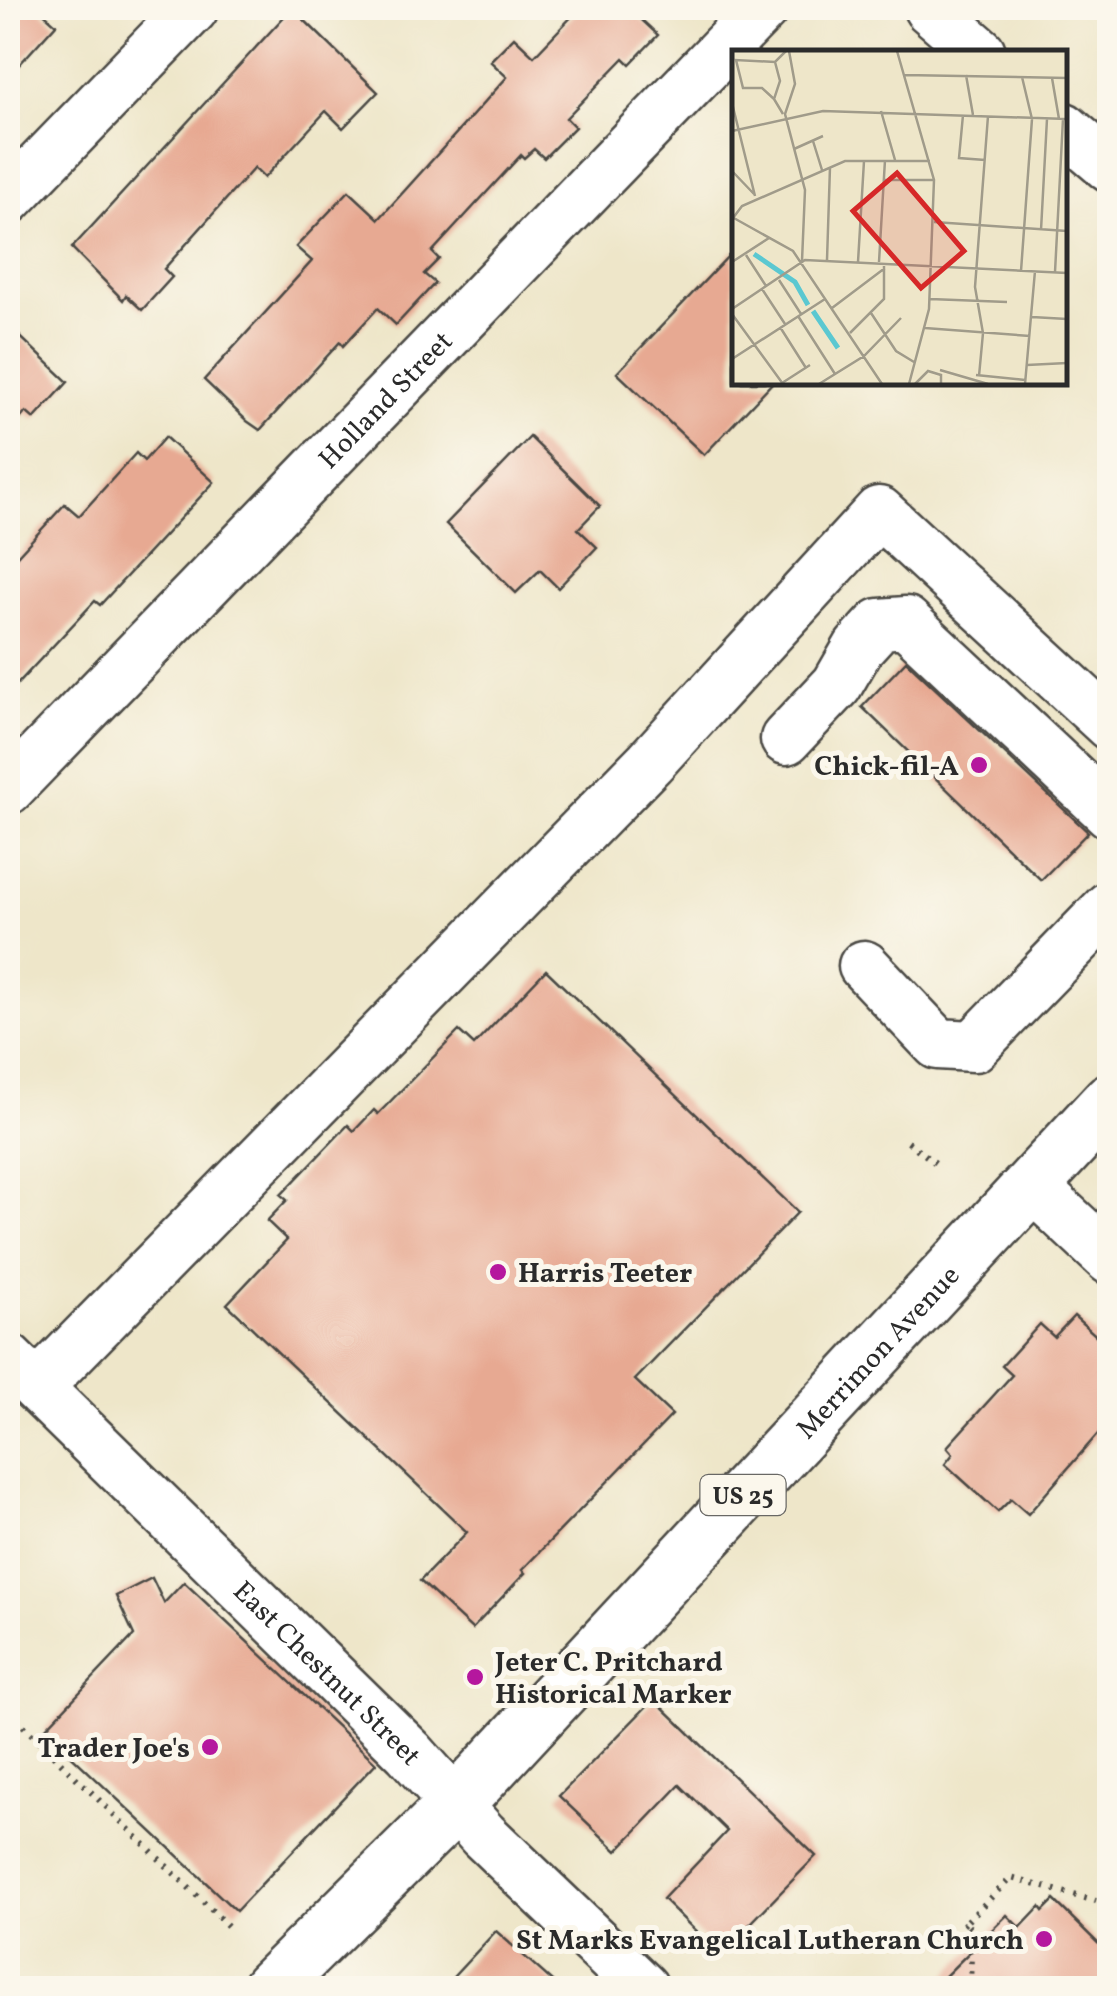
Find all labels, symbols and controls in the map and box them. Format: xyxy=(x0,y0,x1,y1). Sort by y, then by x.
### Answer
inset map xyxy=(732,50,1067,385)
street label: Holland Street xyxy=(311,324,462,479)
place label: Chick-fil-A xyxy=(814,748,959,787)
marker: Chick-fil-A xyxy=(968,754,990,776)
place label: Harris Teeter xyxy=(518,1255,692,1294)
street label: Merrimon Avenue xyxy=(788,1258,970,1448)
marker: Harris Teeter xyxy=(487,1261,509,1283)
road number: US 25 xyxy=(700,1475,786,1515)
street label: East Chestnut Street xyxy=(223,1573,429,1775)
place label: Jeter C. Pritchard Historical Marker xyxy=(494,1644,732,1715)
marker: Jeter C. Pritchard Historical Marker xyxy=(464,1666,486,1688)
place label: Trader Joe's xyxy=(37,1730,190,1769)
marker: Trader Joe's xyxy=(199,1736,221,1758)
place label: St Marks Evangelical Lutheran Church xyxy=(516,1922,1024,1961)
marker: St Marks Evangelical Lutheran Church xyxy=(1033,1928,1055,1950)

